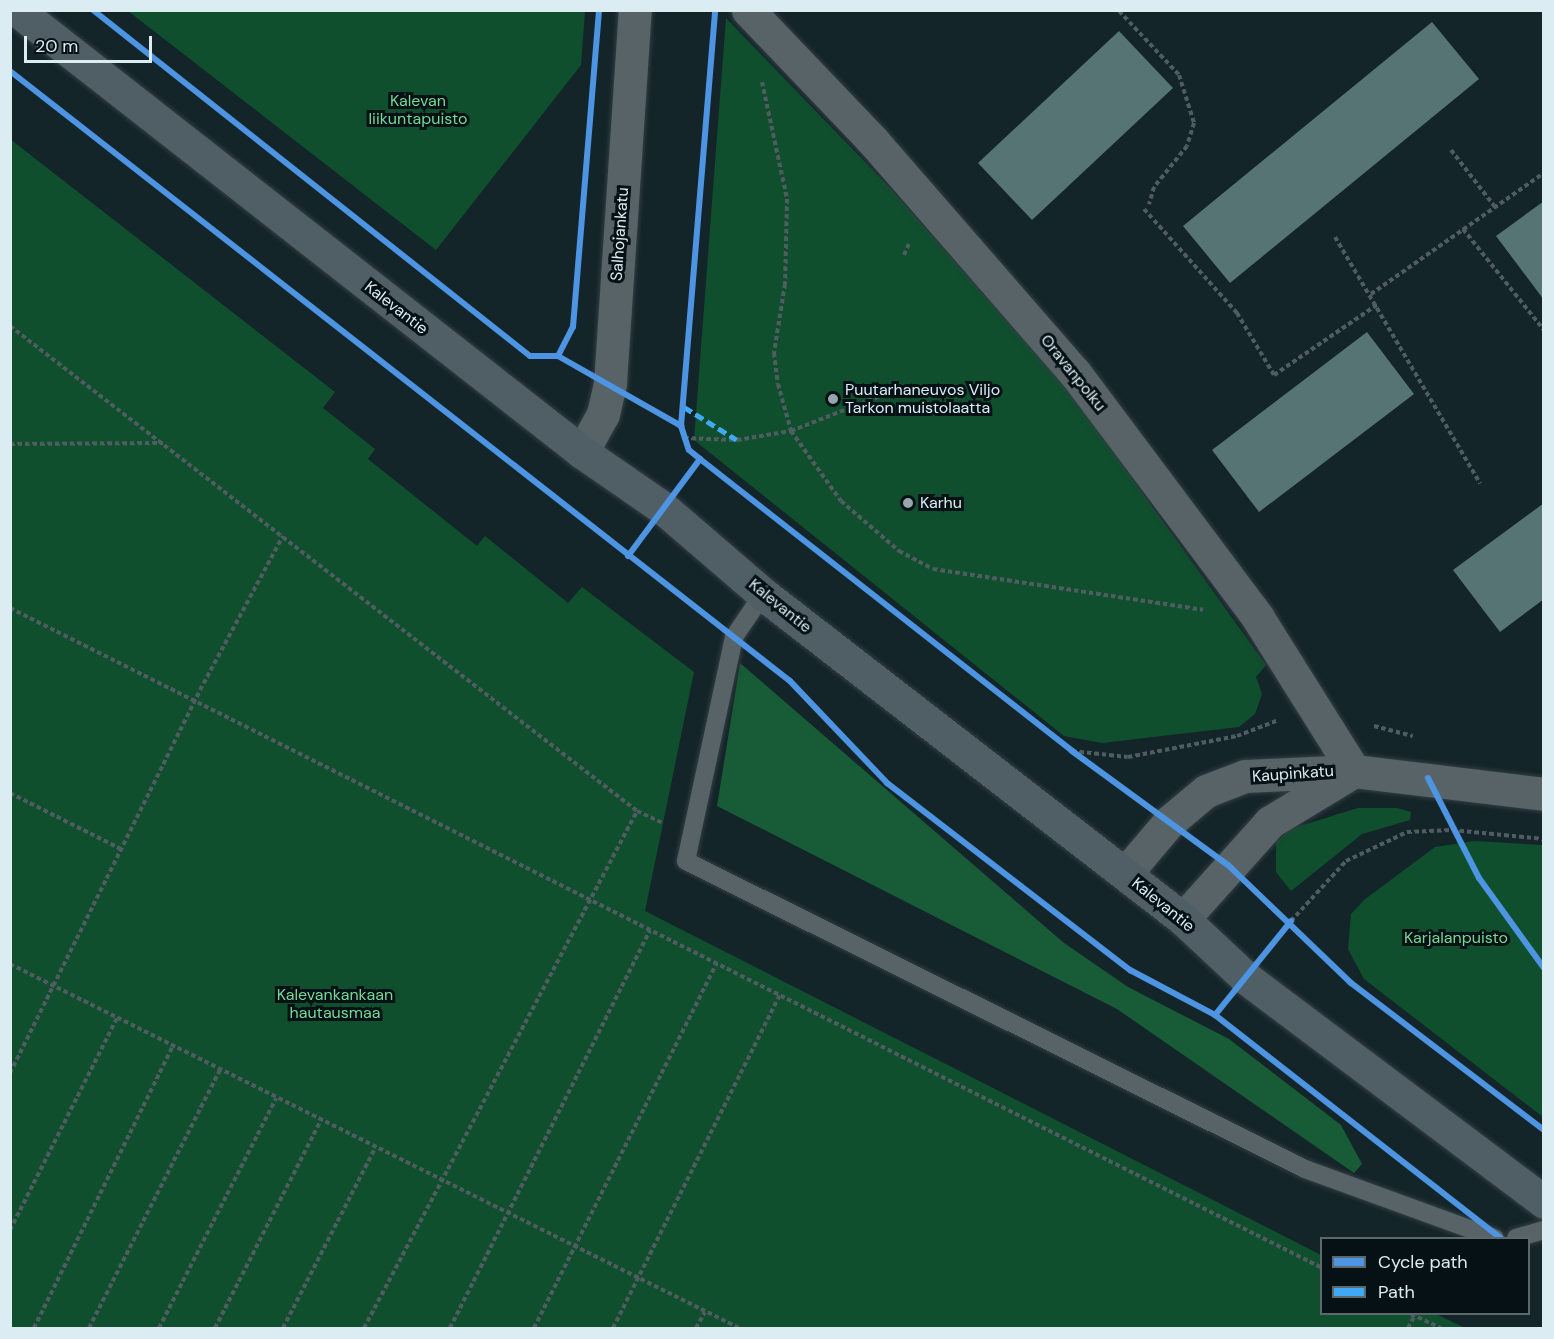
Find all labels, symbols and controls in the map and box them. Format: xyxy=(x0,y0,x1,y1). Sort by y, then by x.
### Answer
scale bar xyxy=(27,24,154,62)
text: 20 m xyxy=(35,34,78,58)
park label: Kalevan liikuntapuisto xyxy=(369,91,467,129)
street label: Salhojankatu xyxy=(607,186,633,282)
street label: Kalevantie xyxy=(360,277,432,339)
street label: Oravanpolku xyxy=(1036,331,1110,415)
place label: Puutarhaneuvos Viljo Tarkon muistolaatta xyxy=(845,380,1000,418)
marker: Puutarhaneuvos Viljo Tarkon muistolaatta xyxy=(826,392,840,406)
place label: Karhu xyxy=(920,493,962,513)
marker: Karhu xyxy=(901,496,915,510)
street label: Kalevantie xyxy=(745,575,815,637)
street label: Kaupinkatu xyxy=(1252,762,1334,786)
street label: Kalevantie xyxy=(1128,874,1198,936)
park label: Karjalanpuisto xyxy=(1404,928,1508,948)
park label: Kalevankankaan hautausmaa xyxy=(277,985,393,1023)
legend xyxy=(1320,1237,1530,1315)
text: Cycle path xyxy=(1378,1250,1468,1274)
text: Path xyxy=(1378,1280,1415,1304)

